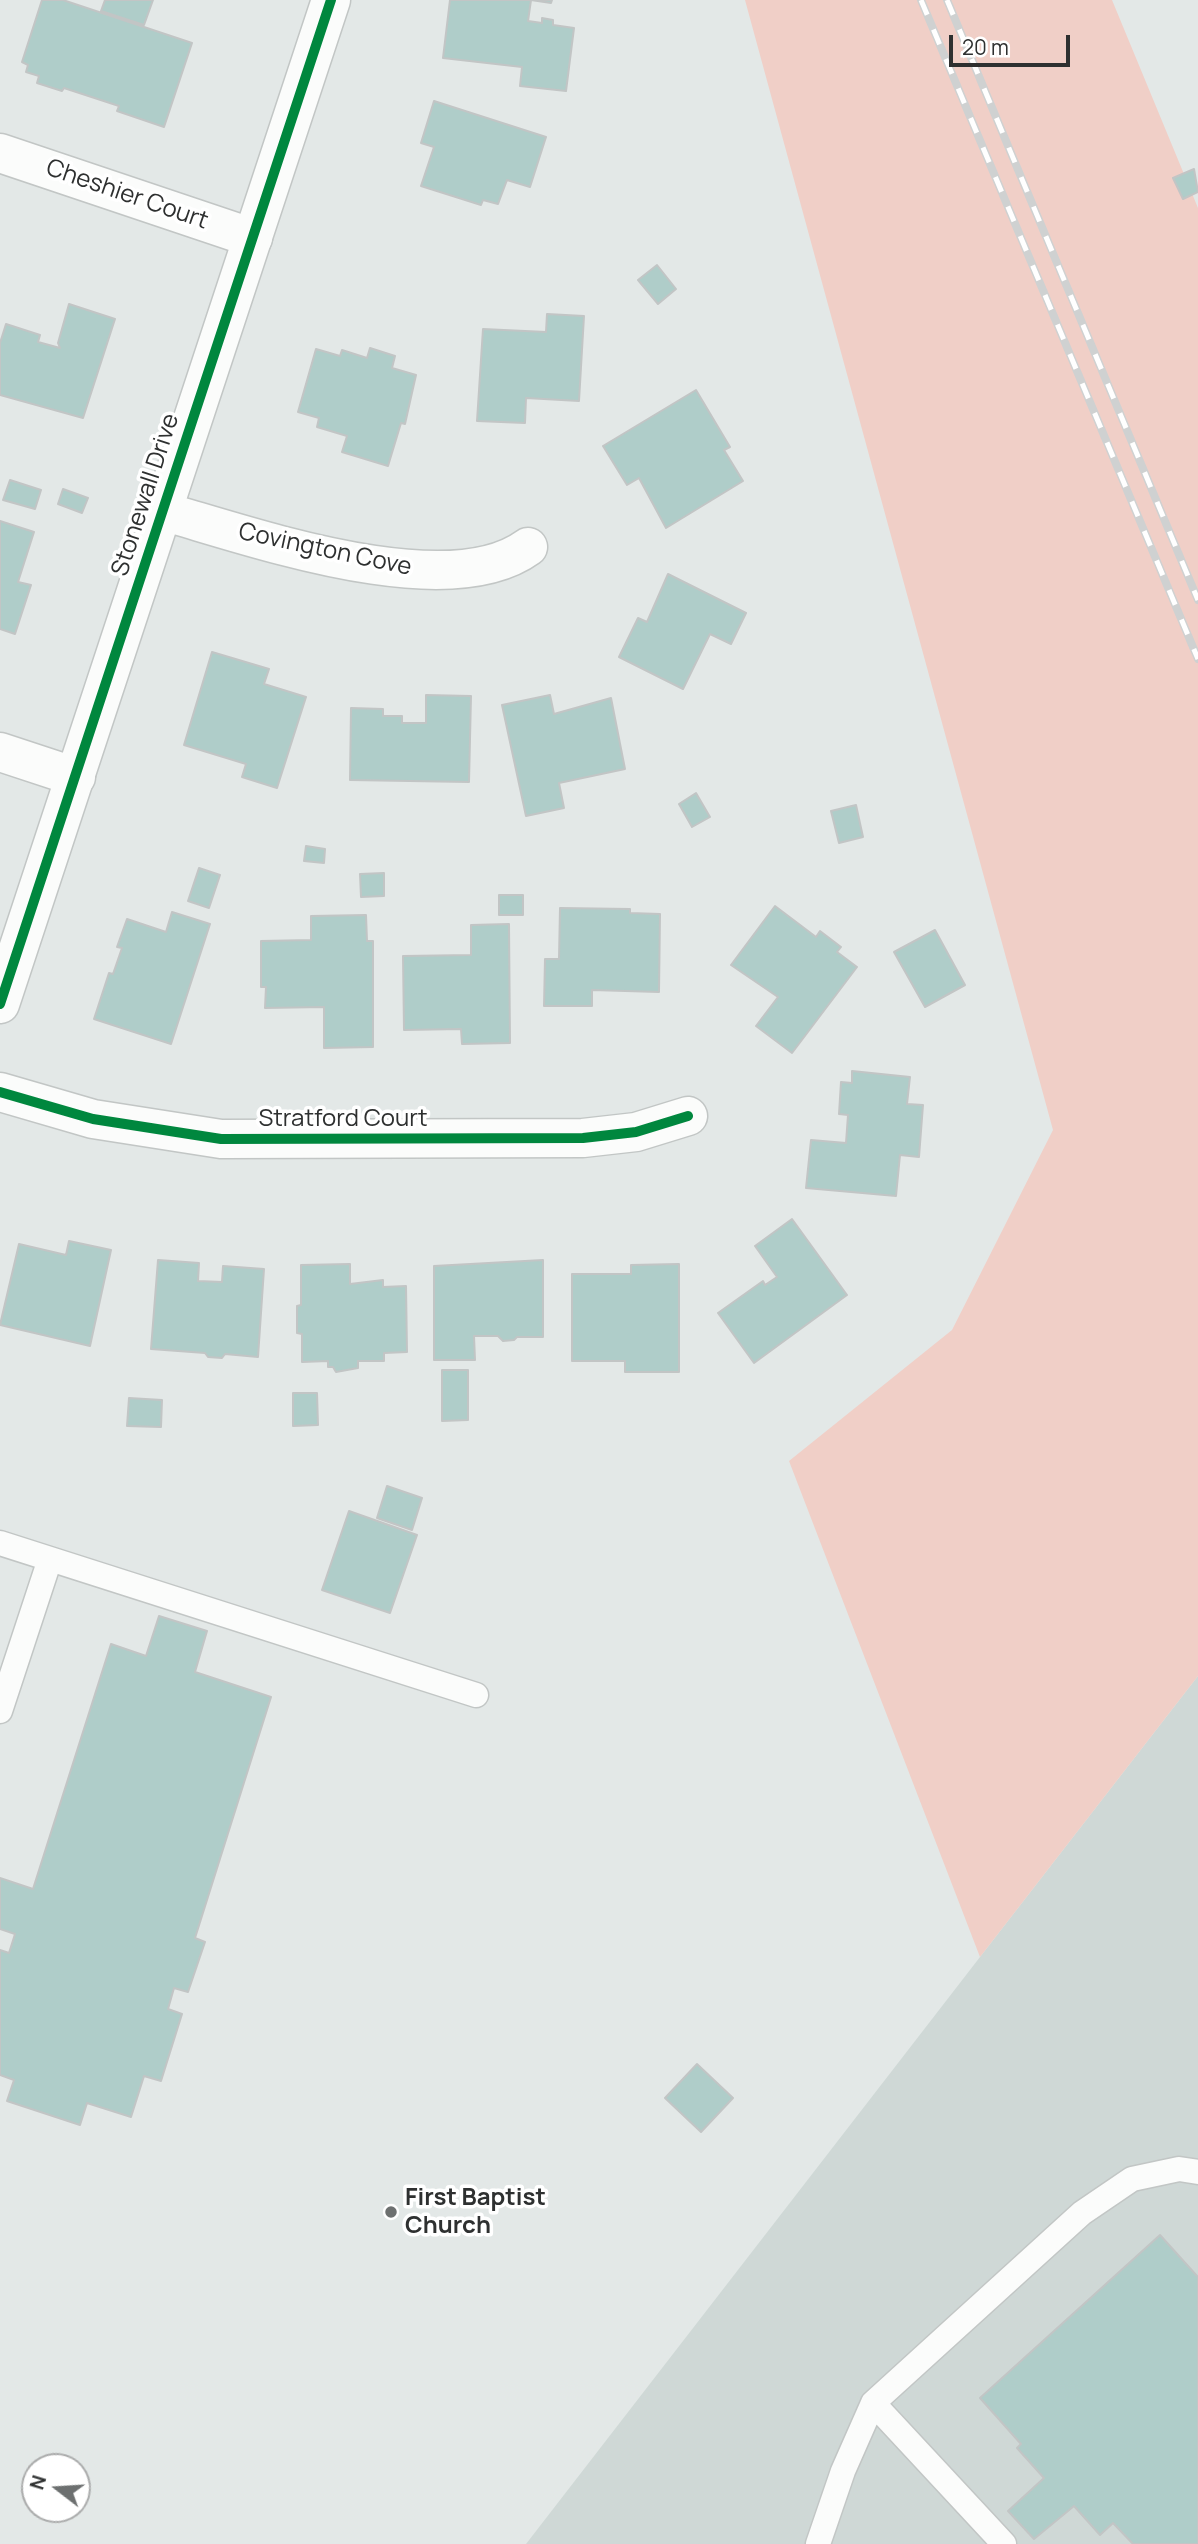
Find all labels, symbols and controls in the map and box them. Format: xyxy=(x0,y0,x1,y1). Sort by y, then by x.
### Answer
scale bar xyxy=(953,21,1074,65)
text: 20 m xyxy=(962,33,1009,61)
street label: Cheshier Court xyxy=(42,154,212,236)
street label: Stonewall Drive xyxy=(106,410,186,580)
street label: Covington Cove xyxy=(236,518,414,582)
street label: Stratford Court xyxy=(258,1105,428,1133)
place label: First Baptist Church xyxy=(405,2184,546,2240)
marker: First Baptist Church xyxy=(383,2204,399,2220)
north arrow xyxy=(21,2453,91,2523)
text: N xyxy=(23,2472,52,2493)

